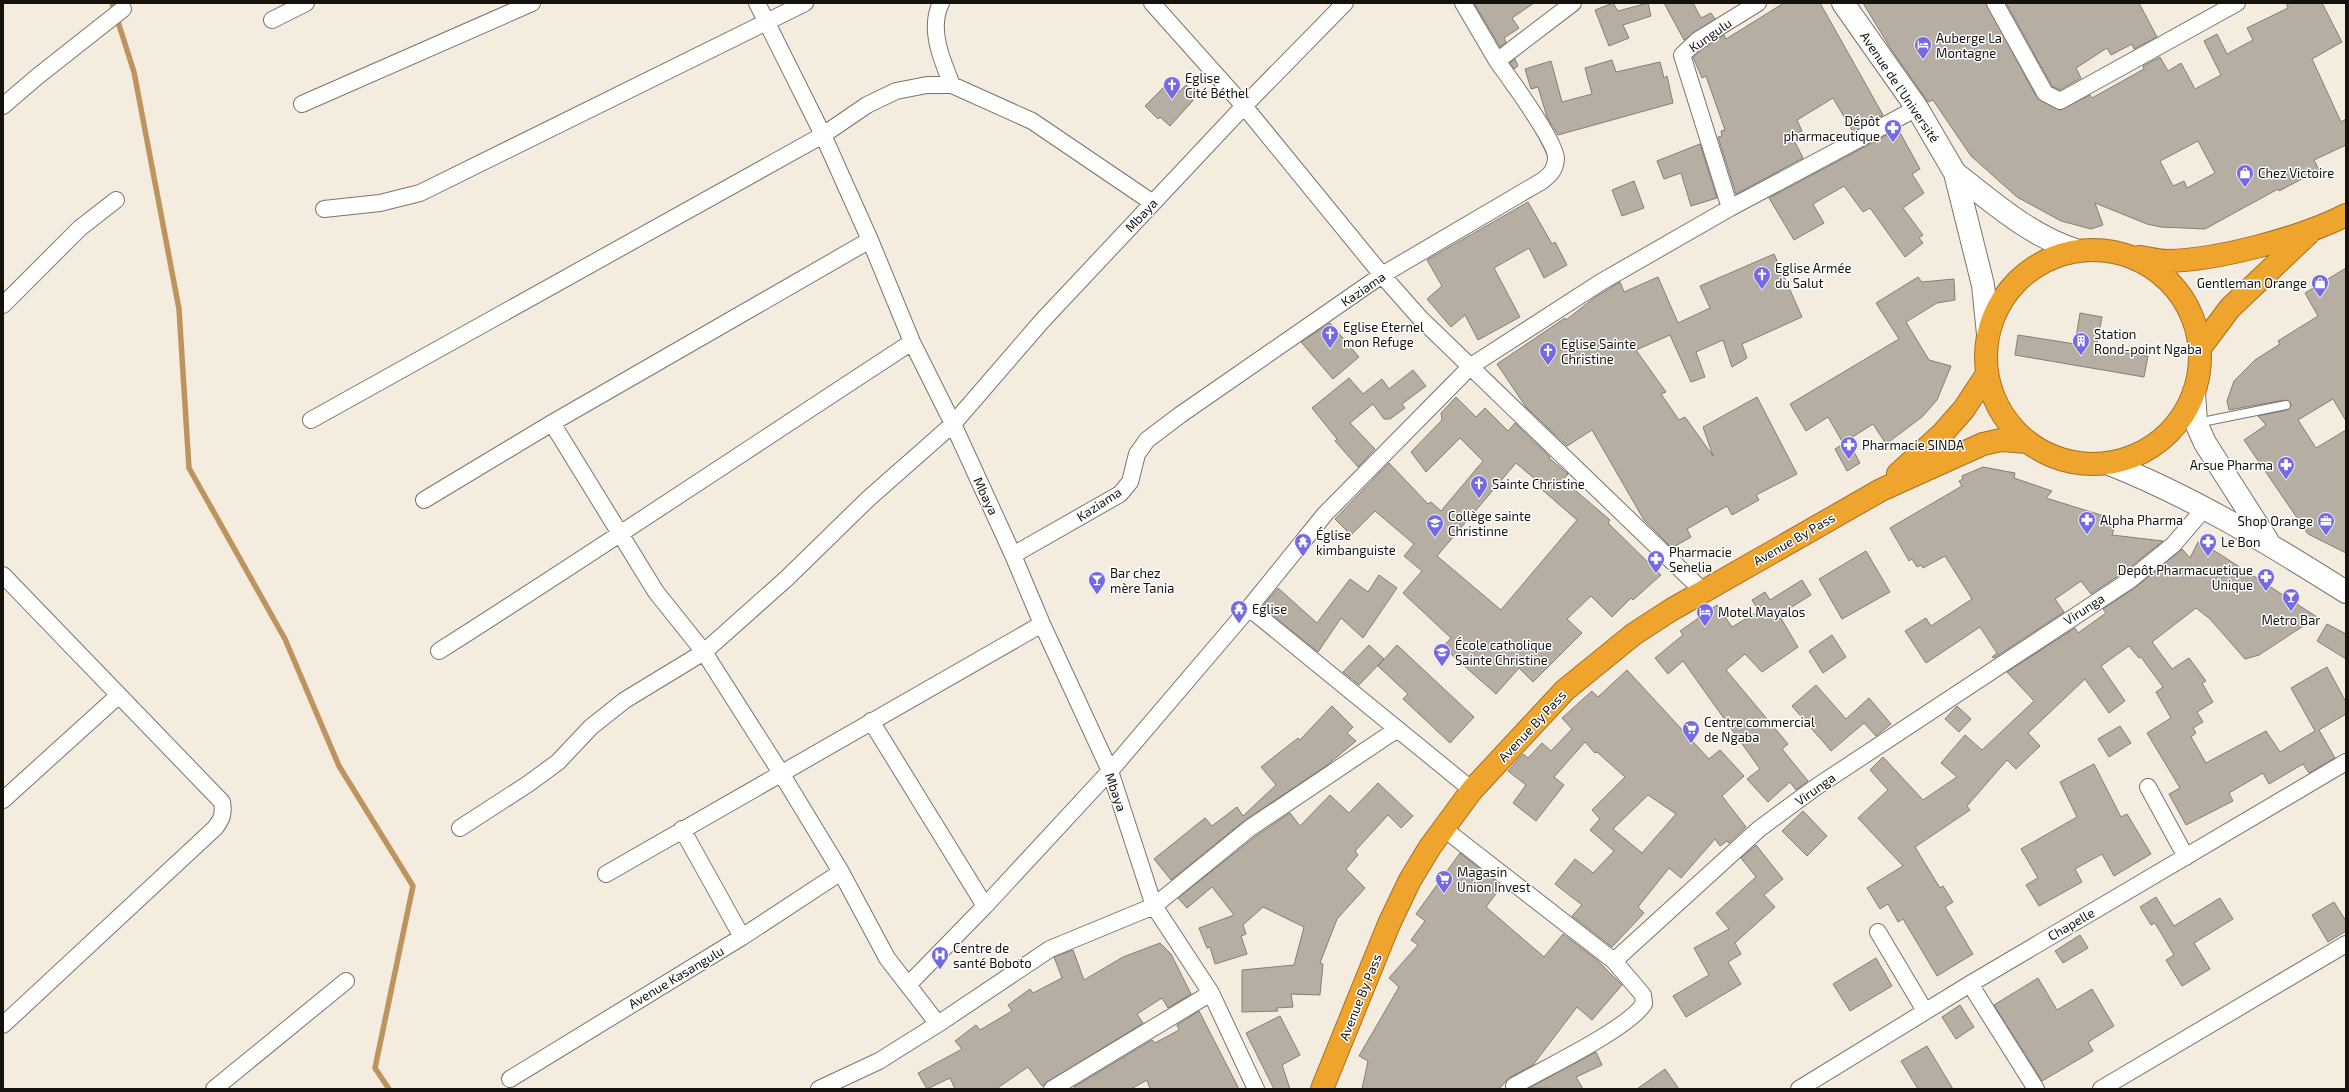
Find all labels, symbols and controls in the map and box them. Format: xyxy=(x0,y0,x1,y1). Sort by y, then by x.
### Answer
street label: Kungulu xyxy=(1686,15,1734,55)
street label: Avenue de l’Université xyxy=(1857,28,1943,146)
place label: Auberge La Montagne xyxy=(1936,30,2002,61)
hotel icon: Auberge La Montagne xyxy=(1913,35,1933,60)
place label: Eglise Cité Béthel xyxy=(1185,70,1249,101)
church icon: Eglise Cité Béthel xyxy=(1162,75,1182,100)
place label: Dépôt pharmaceutique xyxy=(1783,113,1880,144)
pharmacy icon: Dépôt pharmaceutique xyxy=(1883,118,1903,143)
shop icon: Chez Victoire xyxy=(2235,163,2255,188)
place label: Chez Victoire xyxy=(2258,165,2334,181)
street label: Mbaya xyxy=(1122,195,1160,235)
place label: Eglise Armée du Salut xyxy=(1775,260,1851,291)
church icon: Eglise Armée du Salut xyxy=(1752,265,1772,290)
street label: Kaziama xyxy=(1338,268,1388,310)
shop icon: Gentleman Orange xyxy=(2310,273,2330,298)
place label: Gentleman Orange xyxy=(2197,275,2307,291)
place label: Eglise Eternel mon Refuge xyxy=(1343,319,1424,350)
church icon: Eglise Eternel mon Refuge xyxy=(1320,324,1340,349)
place label: Station Rond-point Ngaba xyxy=(2094,326,2202,357)
building icon: Station Rond-point Ngaba xyxy=(2071,331,2091,356)
place label: Eglise Sainte Christine xyxy=(1561,336,1636,367)
church icon: Eglise Sainte Christine xyxy=(1538,341,1558,366)
pharmacy icon: Pharmacie SINDA xyxy=(1839,435,1859,460)
place label: Pharmacie SINDA xyxy=(1862,437,1964,453)
pharmacy icon: Arsue Pharma xyxy=(2276,455,2296,480)
place label: Arsue Pharma xyxy=(2190,457,2273,473)
church icon: Sainte Christine xyxy=(1469,474,1489,499)
street label: Mbaya xyxy=(970,475,1002,517)
place label: Sainte Christine xyxy=(1492,476,1585,492)
street label: Kaziama xyxy=(1074,484,1124,524)
place label: Collège sainte Christinne xyxy=(1448,508,1531,539)
street label: Avenue By Pass xyxy=(1750,509,1838,569)
pharmacy icon: Alpha Pharma xyxy=(2077,510,2097,535)
office icon: Shop Orange xyxy=(2316,511,2336,536)
place label: Alpha Pharma xyxy=(2100,512,2183,528)
school or university icon: Collège sainte Christinne xyxy=(1425,513,1445,538)
place label: Shop Orange xyxy=(2238,513,2313,529)
place label: Église kimbanguiste xyxy=(1316,526,1396,558)
temple icon: Église kimbanguiste xyxy=(1293,532,1313,557)
pharmacy icon: Le Bon xyxy=(2198,532,2218,557)
place label: Le Bon xyxy=(2221,534,2261,550)
place label: Pharmacie Senelia xyxy=(1669,544,1732,575)
pharmacy icon: Pharmacie Senelia xyxy=(1646,549,1666,574)
place label: Depôt Pharmacuetique Unique xyxy=(2118,562,2253,593)
place label: Bar chez mère Tania xyxy=(1110,565,1174,596)
pharmacy icon: Depôt Pharmacuetique Unique xyxy=(2256,567,2276,592)
bar icon: Bar chez mère Tania xyxy=(1087,570,1107,595)
bar icon: Metro Bar xyxy=(2281,587,2301,612)
street label: Virunga xyxy=(2060,590,2108,628)
temple icon: Eglise xyxy=(1229,599,1249,624)
place label: Eglise xyxy=(1252,601,1287,617)
hotel icon: Motel Mayalos xyxy=(1695,602,1715,627)
place label: Motel Mayalos xyxy=(1718,604,1805,620)
place label: Metro Bar xyxy=(2261,612,2321,628)
place label: École catholique Sainte Christine xyxy=(1455,636,1552,668)
school or university icon: École catholique Sainte Christine xyxy=(1432,642,1452,667)
street label: Avenue By Pass xyxy=(1495,687,1569,765)
place label: Centre commercial de Ngaba xyxy=(1704,714,1815,745)
supermarket icon: Centre commercial de Ngaba xyxy=(1681,719,1701,744)
street label: Virunga xyxy=(1792,769,1838,809)
street label: Mbaya xyxy=(1102,771,1130,813)
place label: Magasin Union Invest xyxy=(1457,864,1531,895)
supermarket icon: Magasin Union Invest xyxy=(1434,869,1454,894)
street label: Chapelle xyxy=(2045,904,2097,944)
place label: Centre de santé Boboto xyxy=(953,940,1032,971)
street label: Avenue Kasangulu xyxy=(625,942,727,1012)
hospital icon: Centre de santé Boboto xyxy=(930,945,950,970)
street label: Avenue By Pass xyxy=(1335,951,1385,1043)

